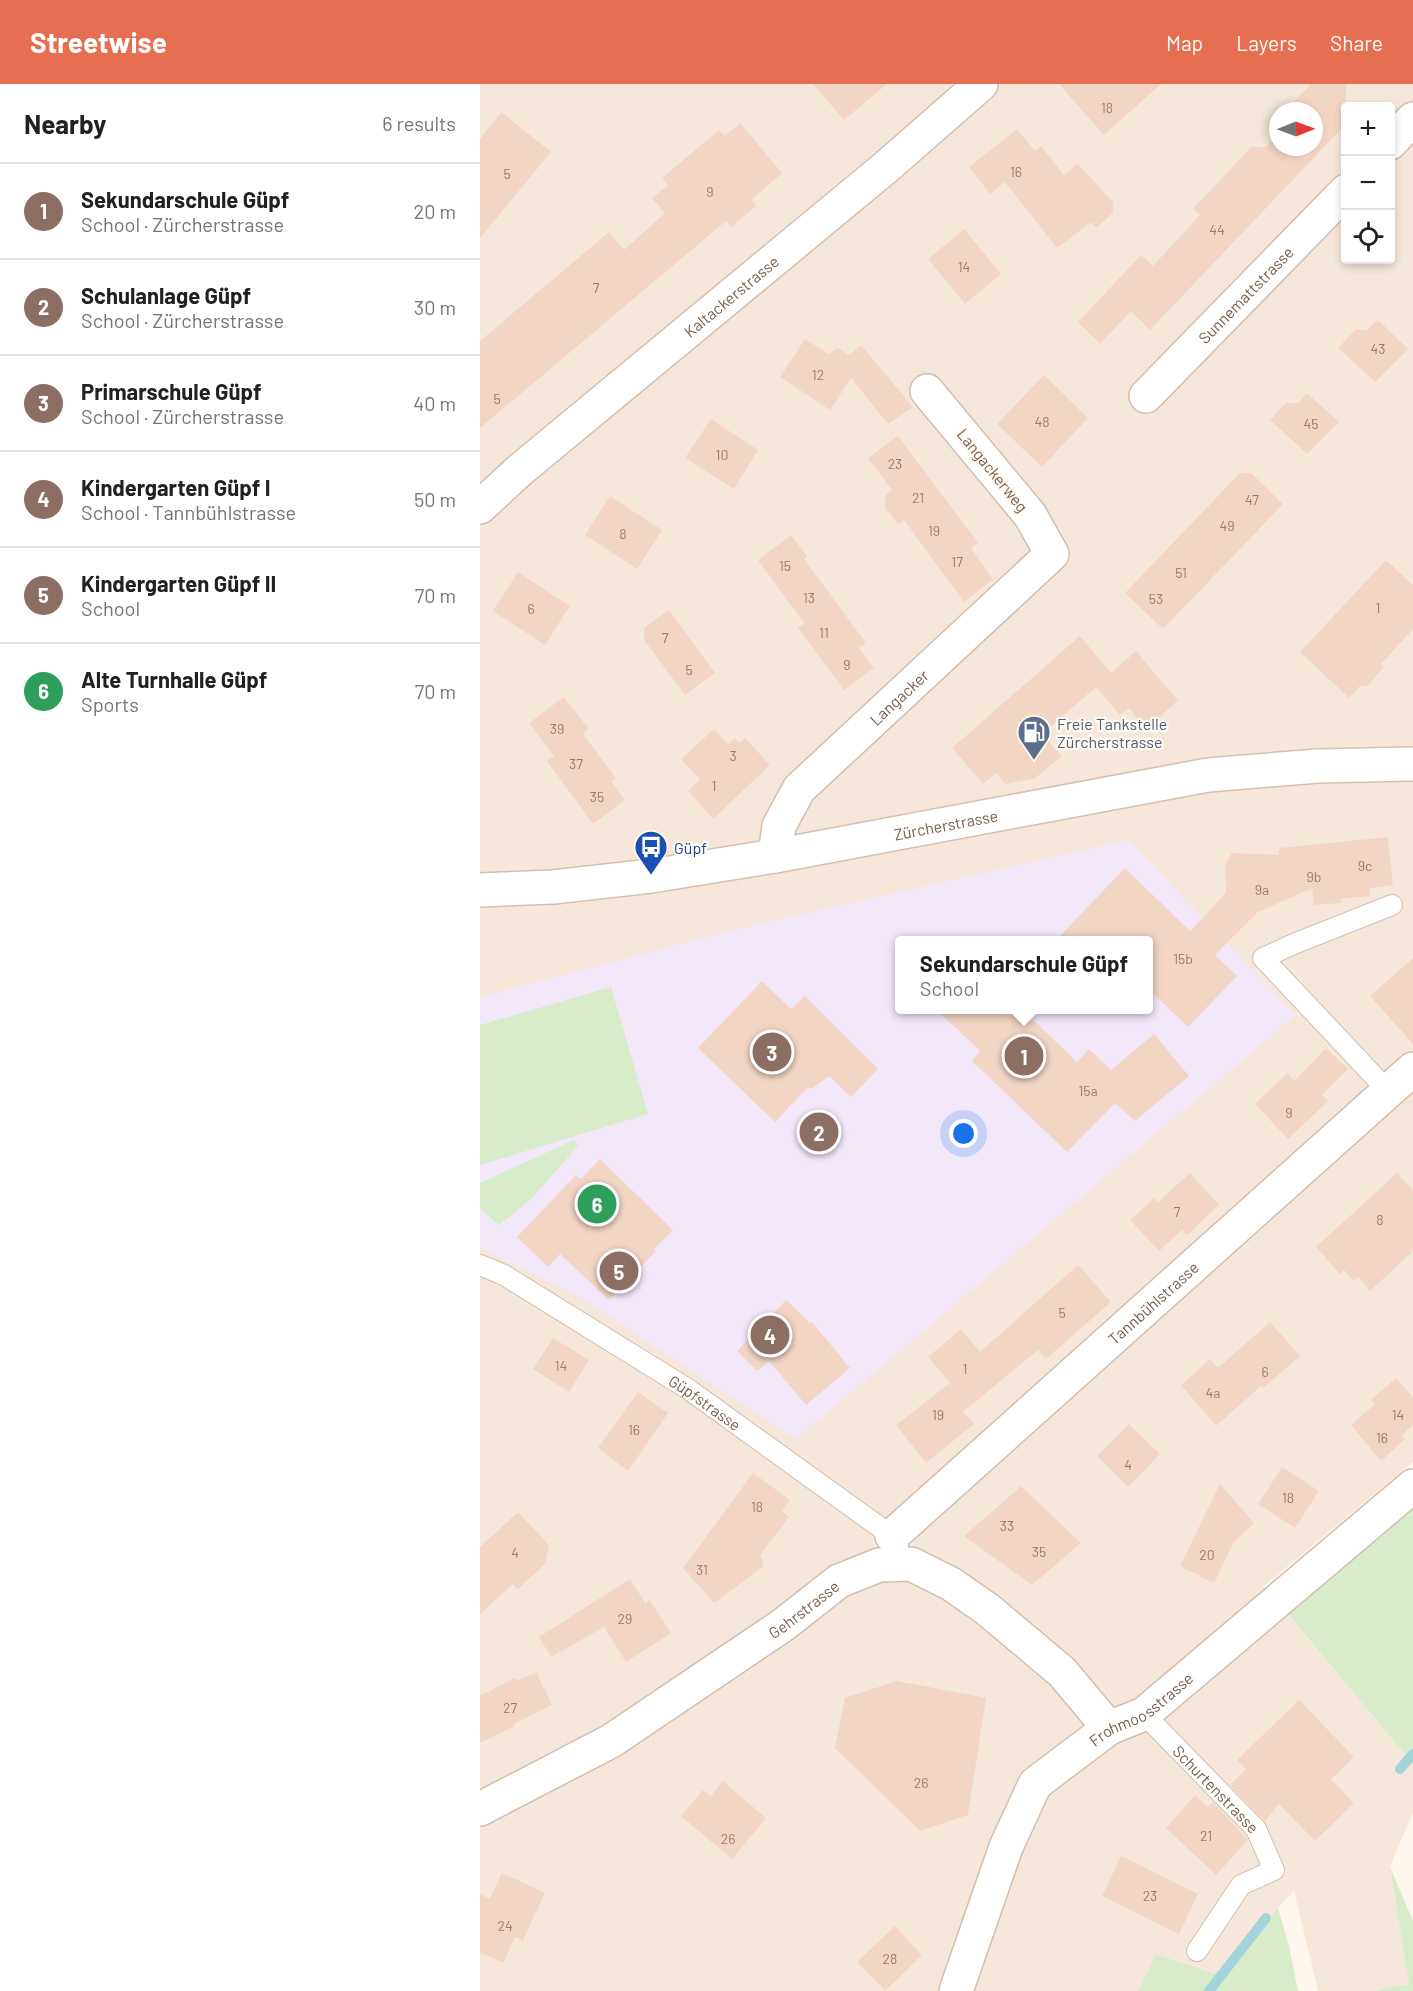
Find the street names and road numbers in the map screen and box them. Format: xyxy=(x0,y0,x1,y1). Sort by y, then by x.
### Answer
street label: Sunnemattstrasse xyxy=(1194,242,1297,347)
street label: Kaltackerstrasse xyxy=(680,251,782,340)
street label: Langackerweg xyxy=(954,424,1032,516)
street label: Langacker xyxy=(865,665,932,728)
street label: Zürcherstrasse xyxy=(892,805,999,843)
street label: Tannbühlstrasse xyxy=(1103,1257,1202,1348)
street label: Güpfstrasse xyxy=(666,1370,745,1434)
street label: Gehrstrasse xyxy=(764,1576,842,1642)
street label: Frohmoosstrasse xyxy=(1085,1668,1196,1750)
street label: Schurtenstrasse xyxy=(1170,1741,1263,1836)

